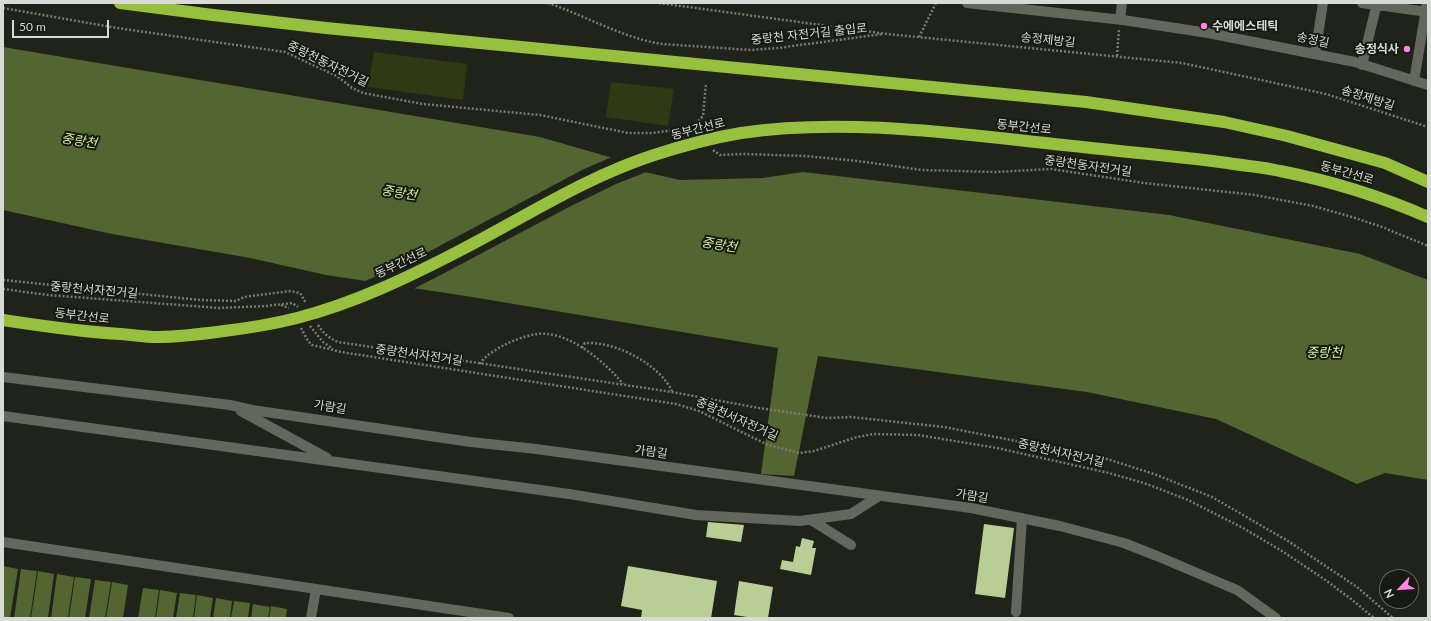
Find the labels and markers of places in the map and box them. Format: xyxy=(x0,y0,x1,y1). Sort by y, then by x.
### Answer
place label: 수에에스테틱 xyxy=(1212,19,1278,33)
marker: 수에에스테틱 xyxy=(1199,21,1209,31)
place label: 송정식사 xyxy=(1355,42,1399,56)
marker: 송정식사 xyxy=(1402,44,1412,54)

